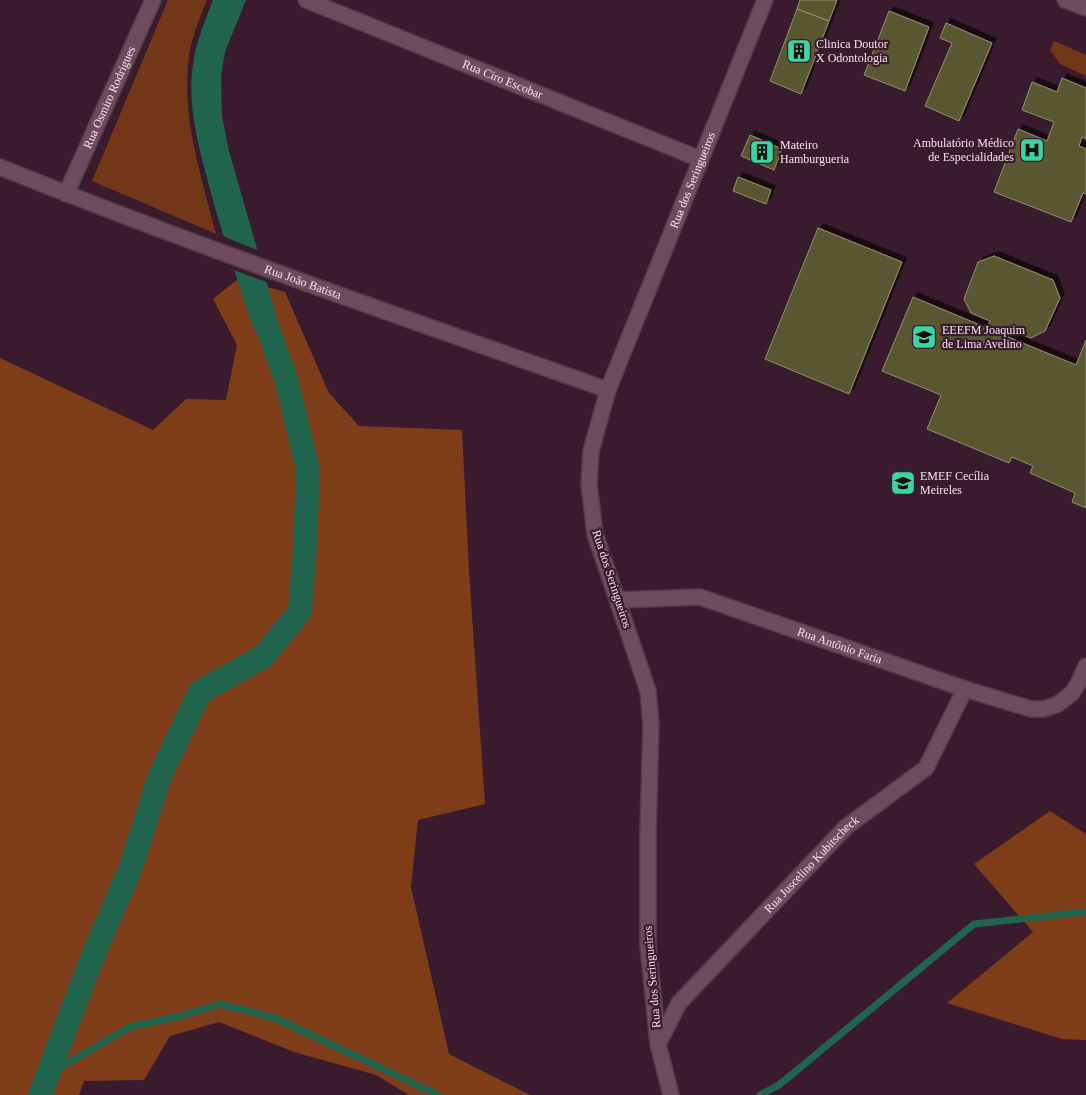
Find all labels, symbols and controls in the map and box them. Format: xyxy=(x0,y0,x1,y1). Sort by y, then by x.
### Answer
place label: Clinica Doutor X Odontologia xyxy=(816,37,888,65)
building icon: Clinica Doutor X Odontologia xyxy=(786,38,812,64)
street label: Rua Osmiro Rodrigues xyxy=(80,44,139,151)
street label: Rua Ciro Escobar xyxy=(460,57,545,102)
street label: Rua dos Seringueiros xyxy=(667,130,718,230)
place label: Ambulatório Médico de Especialidades xyxy=(913,136,1014,164)
hospital icon: Ambulatório Médico de Especialidades xyxy=(1019,137,1045,163)
place label: Mateiro Hamburgueria xyxy=(780,138,850,166)
building icon: Mateiro Hamburgueria xyxy=(749,139,775,165)
street label: Rua João Batista xyxy=(263,262,344,302)
place label: EEEFM Joaquim de Lima Avelino xyxy=(942,323,1026,351)
school or university icon: EEEFM Joaquim de Lima Avelino xyxy=(911,324,937,350)
place label: EMEF Cecília Meireles xyxy=(920,469,990,497)
school or university icon: EMEF Cecília Meireles xyxy=(890,470,916,496)
street label: Rua dos Seringueiros xyxy=(589,528,635,630)
street label: Rua Antônio Faria xyxy=(796,624,885,667)
street label: Rua Juscelino Kubitscheck xyxy=(761,813,862,916)
street label: Rua dos Seringueiros xyxy=(641,925,663,1029)

